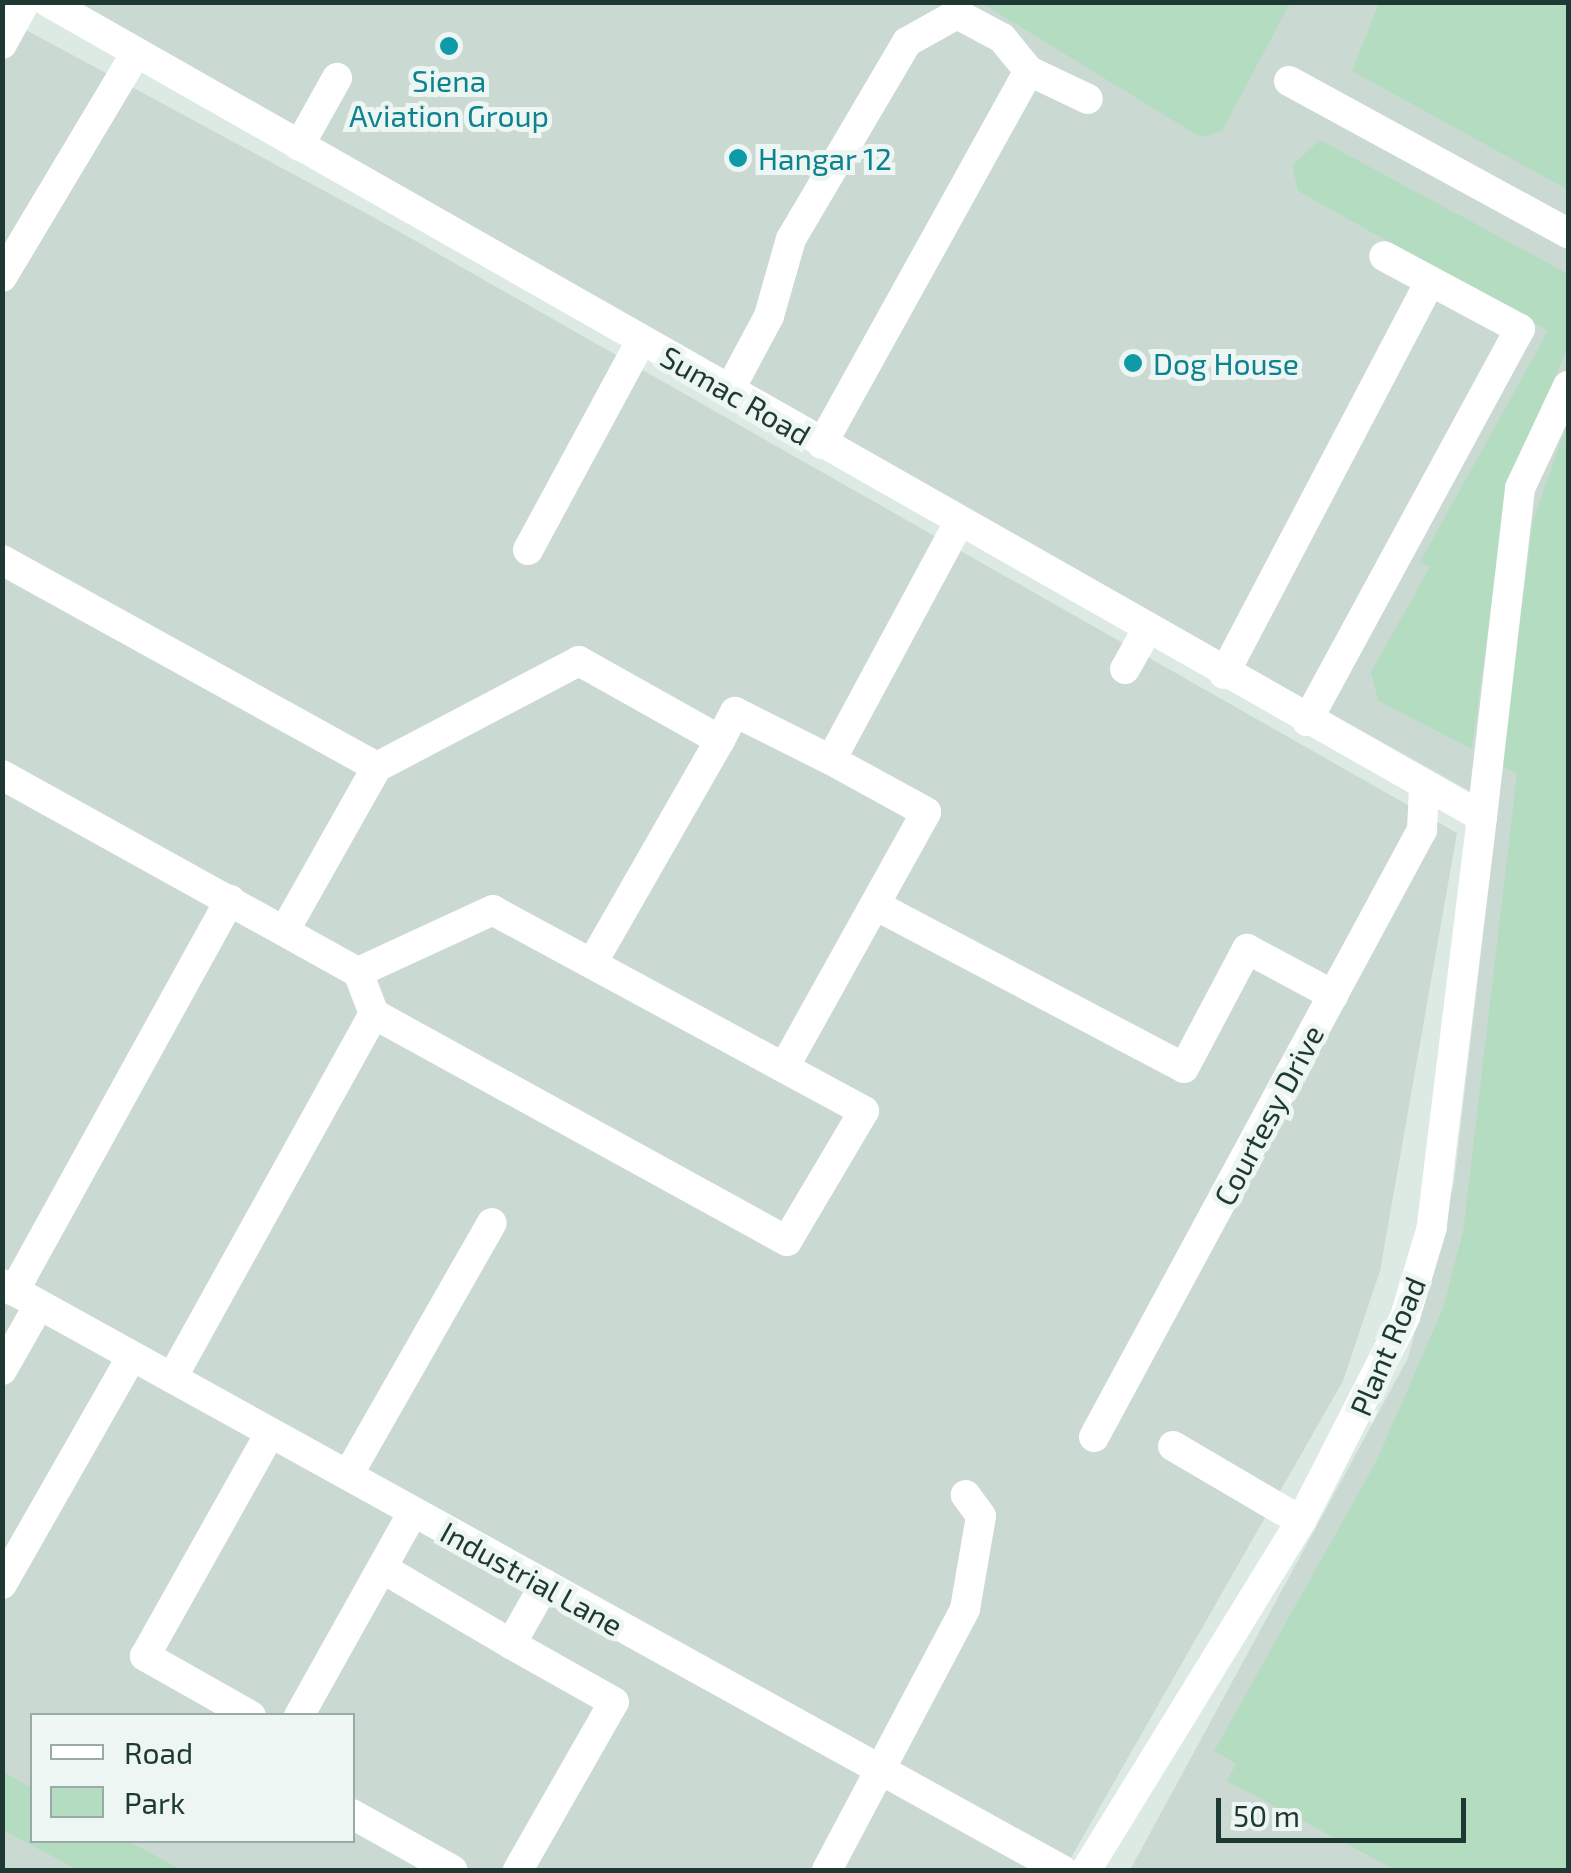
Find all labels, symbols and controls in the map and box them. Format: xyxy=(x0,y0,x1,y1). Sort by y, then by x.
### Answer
marker: Siena Aviation Group xyxy=(438,35,460,57)
place label: Siena Aviation Group xyxy=(349,62,549,132)
place label: Hangar 12 xyxy=(758,140,893,176)
marker: Hangar 12 xyxy=(727,147,749,169)
street label: Sumac Road xyxy=(655,338,817,452)
place label: Dog House xyxy=(1153,345,1299,381)
marker: Dog House xyxy=(1122,352,1144,374)
street label: Courtesy Drive xyxy=(1205,1018,1331,1212)
street label: Plant Road xyxy=(1342,1271,1432,1421)
street label: Industrial Lane xyxy=(434,1513,630,1643)
legend xyxy=(30,1713,355,1843)
text: Road xyxy=(124,1734,193,1770)
scale bar xyxy=(1221,1778,1471,1840)
text: Park xyxy=(124,1784,185,1820)
text: 50 m xyxy=(1233,1797,1300,1833)

